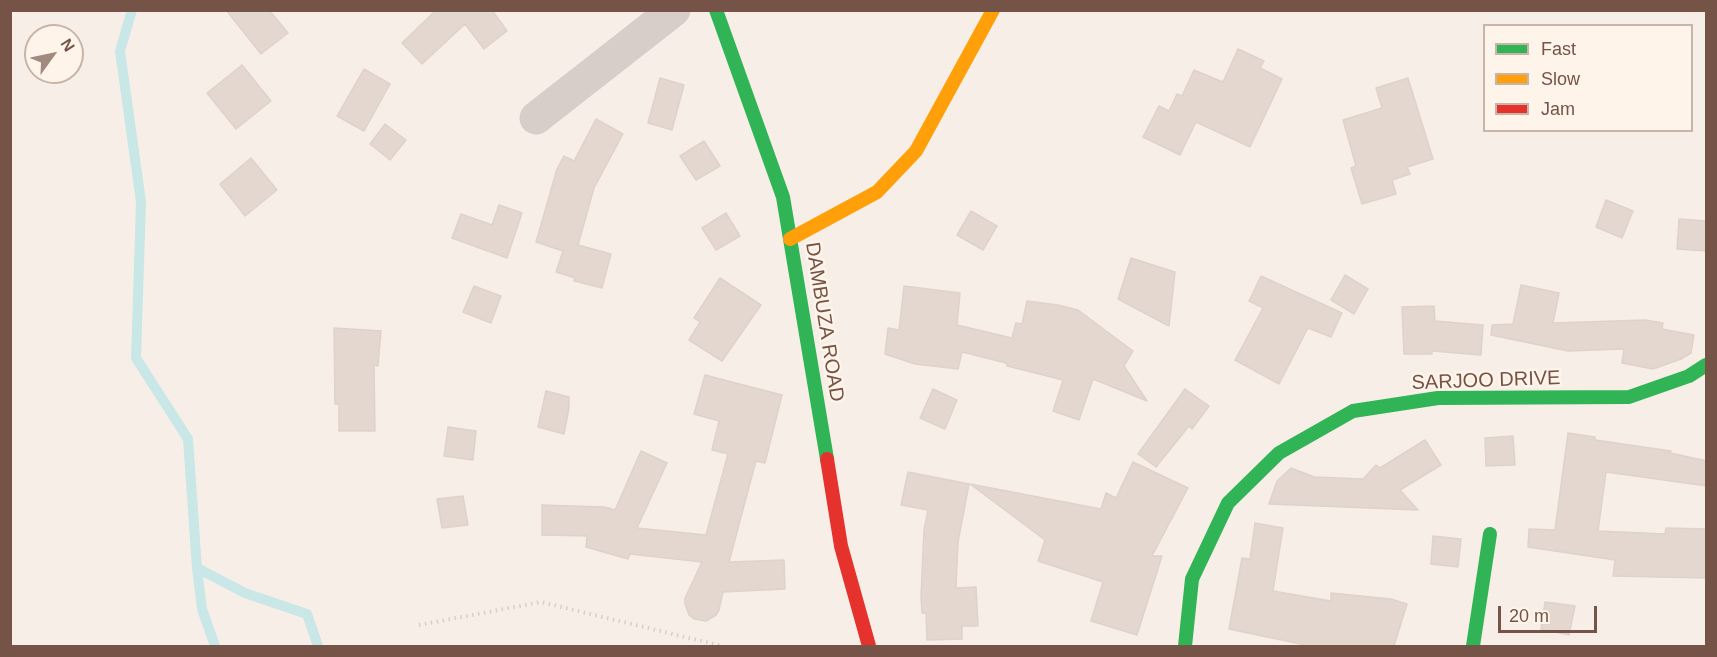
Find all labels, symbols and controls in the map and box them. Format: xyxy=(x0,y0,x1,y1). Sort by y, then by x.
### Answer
north arrow xyxy=(24,24,84,84)
legend xyxy=(1483,24,1693,132)
text: N xyxy=(58,36,78,54)
text: Fast xyxy=(1541,39,1576,59)
text: Slow xyxy=(1541,69,1580,89)
text: Jam xyxy=(1541,99,1575,119)
street label: DAMBUZA ROAD xyxy=(800,241,848,403)
street label: SARJOO DRIVE xyxy=(1411,366,1561,396)
scale bar xyxy=(1501,594,1600,632)
text: 20 m xyxy=(1509,606,1549,626)

